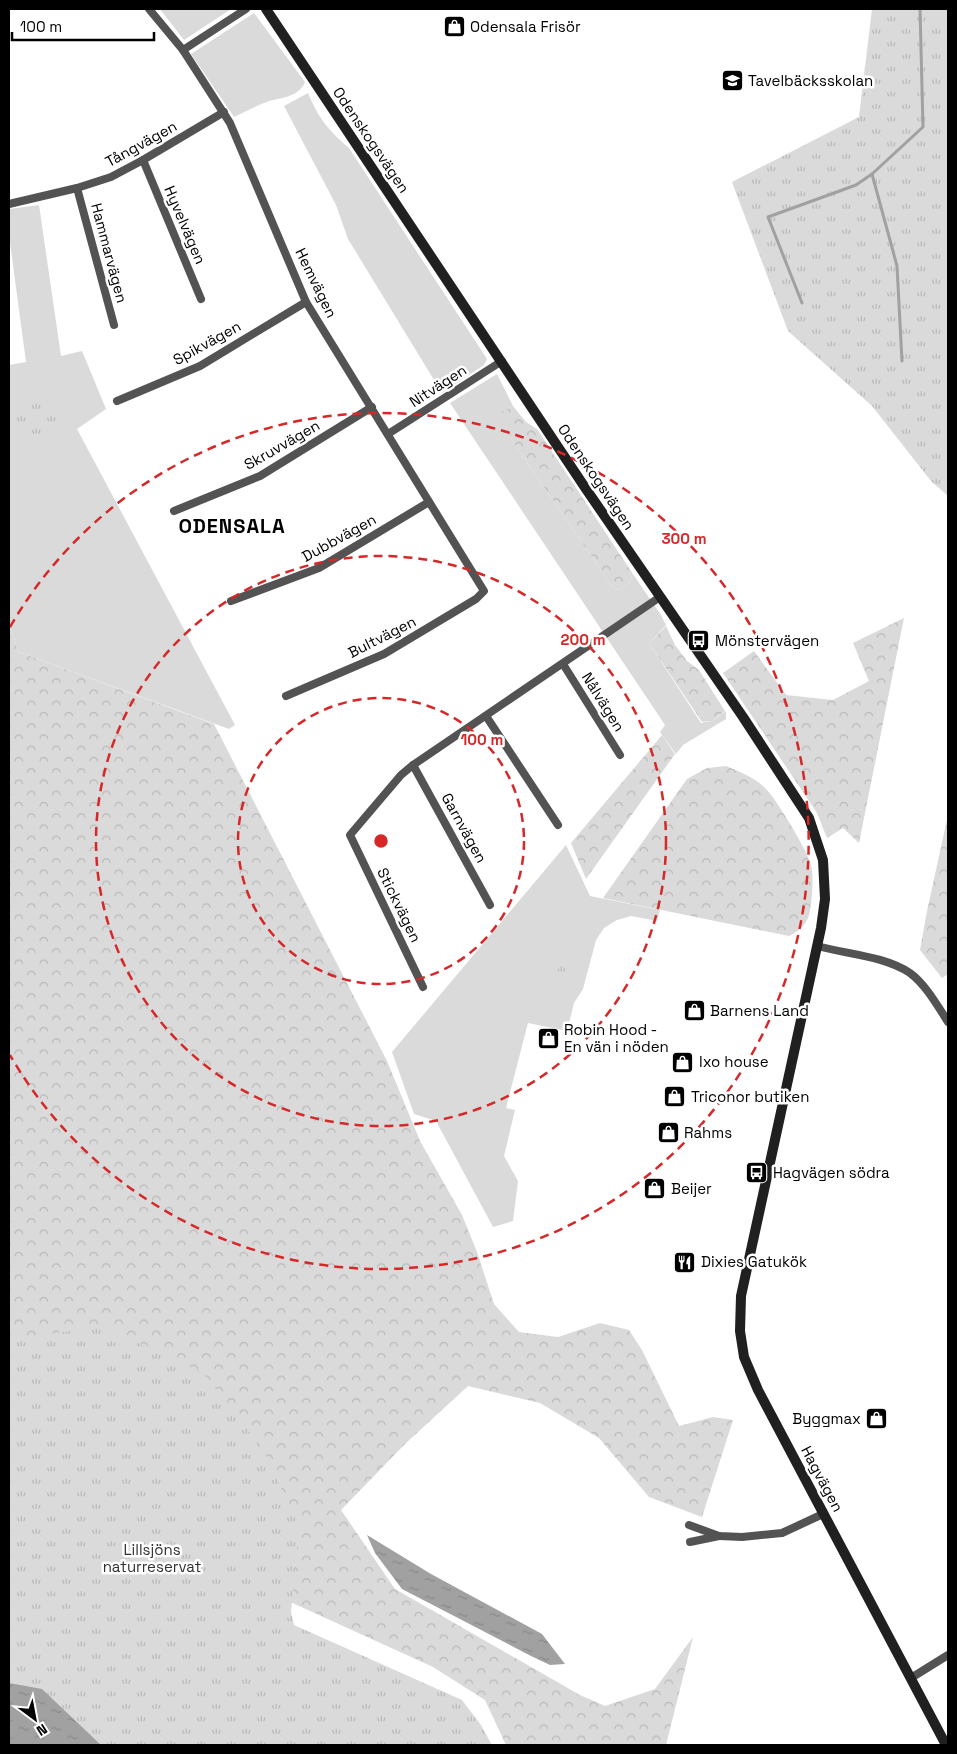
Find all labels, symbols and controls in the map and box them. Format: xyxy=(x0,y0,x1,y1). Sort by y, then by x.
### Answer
scale bar xyxy=(12,10,155,42)
shop icon: Odensala Frisör xyxy=(442,15,466,39)
text: 100 m xyxy=(20,17,62,36)
place label: Odensala Frisör xyxy=(470,17,581,36)
school or university icon: Tavelbäcksskolan xyxy=(720,69,744,93)
place label: Tavelbäcksskolan xyxy=(748,71,873,90)
street label: Odenskogsvägen xyxy=(329,83,414,196)
street label: Tångvägen xyxy=(102,116,180,171)
street label: Hyvelvägen xyxy=(160,183,210,267)
street label: Hammarvägen xyxy=(87,201,132,305)
street label: Hemvägen xyxy=(291,245,342,321)
street label: Spikvägen xyxy=(170,316,244,369)
street label: Nitvägen xyxy=(405,360,470,411)
street label: Skruvvägen xyxy=(241,415,323,474)
street label: Odenskogsvägen xyxy=(554,420,639,533)
street label: Dubbvägen xyxy=(298,509,379,566)
district label: ODENSALA xyxy=(178,513,286,539)
text: 300 m xyxy=(661,529,707,548)
street label: Bultvägen xyxy=(345,611,419,662)
bus stop icon: Mönstervägen xyxy=(687,629,711,653)
text: 200 m xyxy=(561,630,605,649)
place label: Mönstervägen xyxy=(715,631,819,650)
street label: Nålvägen xyxy=(578,669,629,735)
text: 100 m xyxy=(461,730,503,749)
street label: Garnvägen xyxy=(437,789,491,866)
centre of rings xyxy=(372,832,390,850)
street label: Stickvägen xyxy=(373,864,426,945)
shop icon: Barnens Land xyxy=(682,999,706,1023)
place label: Barnens Land xyxy=(710,1001,809,1020)
place label: Robin Hood - En vän i nöden xyxy=(564,1020,669,1056)
shop icon: Robin Hood - En vän i nöden xyxy=(536,1027,560,1051)
shop icon: Ixo house xyxy=(671,1050,695,1074)
place label: Ixo house xyxy=(699,1052,769,1071)
shop icon: Triconor butiken xyxy=(663,1085,687,1109)
place label: Triconor butiken xyxy=(691,1087,809,1106)
shop icon: Rahms xyxy=(656,1121,680,1145)
place label: Rahms xyxy=(684,1123,732,1142)
bus stop icon: Hagvägen södra xyxy=(745,1161,769,1185)
place label: Hagvägen södra xyxy=(773,1163,890,1182)
shop icon: Beijer xyxy=(643,1177,667,1201)
place label: Beijer xyxy=(671,1179,712,1198)
restaurant icon: Dixies Gatukök xyxy=(673,1250,697,1274)
place label: Dixies Gatukök xyxy=(701,1252,807,1271)
shop icon: Byggmax xyxy=(865,1407,889,1431)
place label: Byggmax xyxy=(792,1409,861,1428)
street label: Hagvägen xyxy=(797,1443,848,1515)
park label: Lillsjöns naturreservat xyxy=(103,1540,201,1576)
north arrow xyxy=(10,1694,60,1744)
text: N xyxy=(33,1720,51,1740)

